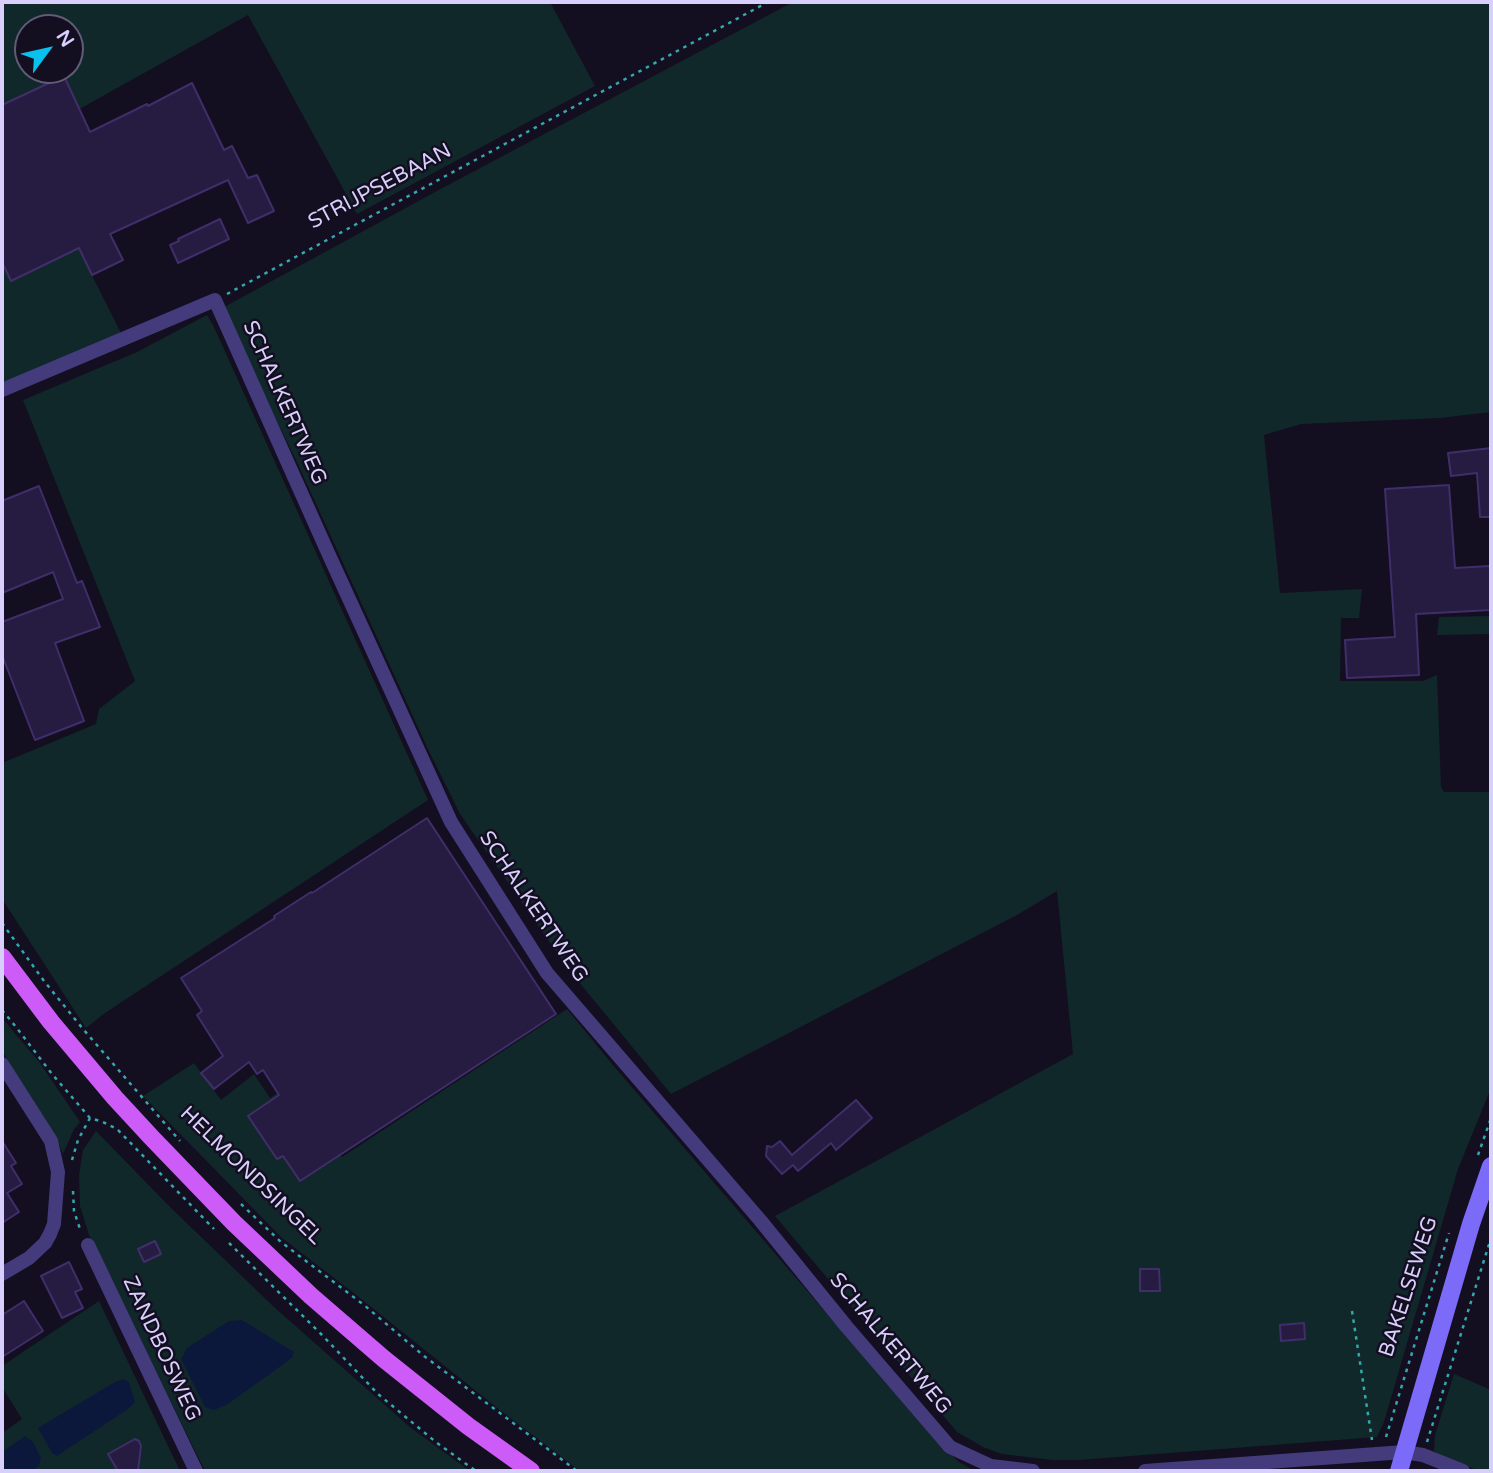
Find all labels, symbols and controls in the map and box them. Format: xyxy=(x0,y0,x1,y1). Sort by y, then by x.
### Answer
north arrow xyxy=(14,14,84,84)
text: N xyxy=(52,26,78,51)
street label: STRIJPSEBAAN xyxy=(304,139,456,235)
street label: SCHALKERTWEG xyxy=(237,317,331,489)
street label: SCHALKERTWEG xyxy=(473,827,593,987)
street label: HELMONDSINGEL xyxy=(174,1101,328,1251)
street label: BAKELSEWEG xyxy=(1374,1213,1444,1361)
street label: SCHALKERTWEG xyxy=(824,1268,956,1420)
street label: ZANDBOSWEG xyxy=(116,1273,206,1425)

